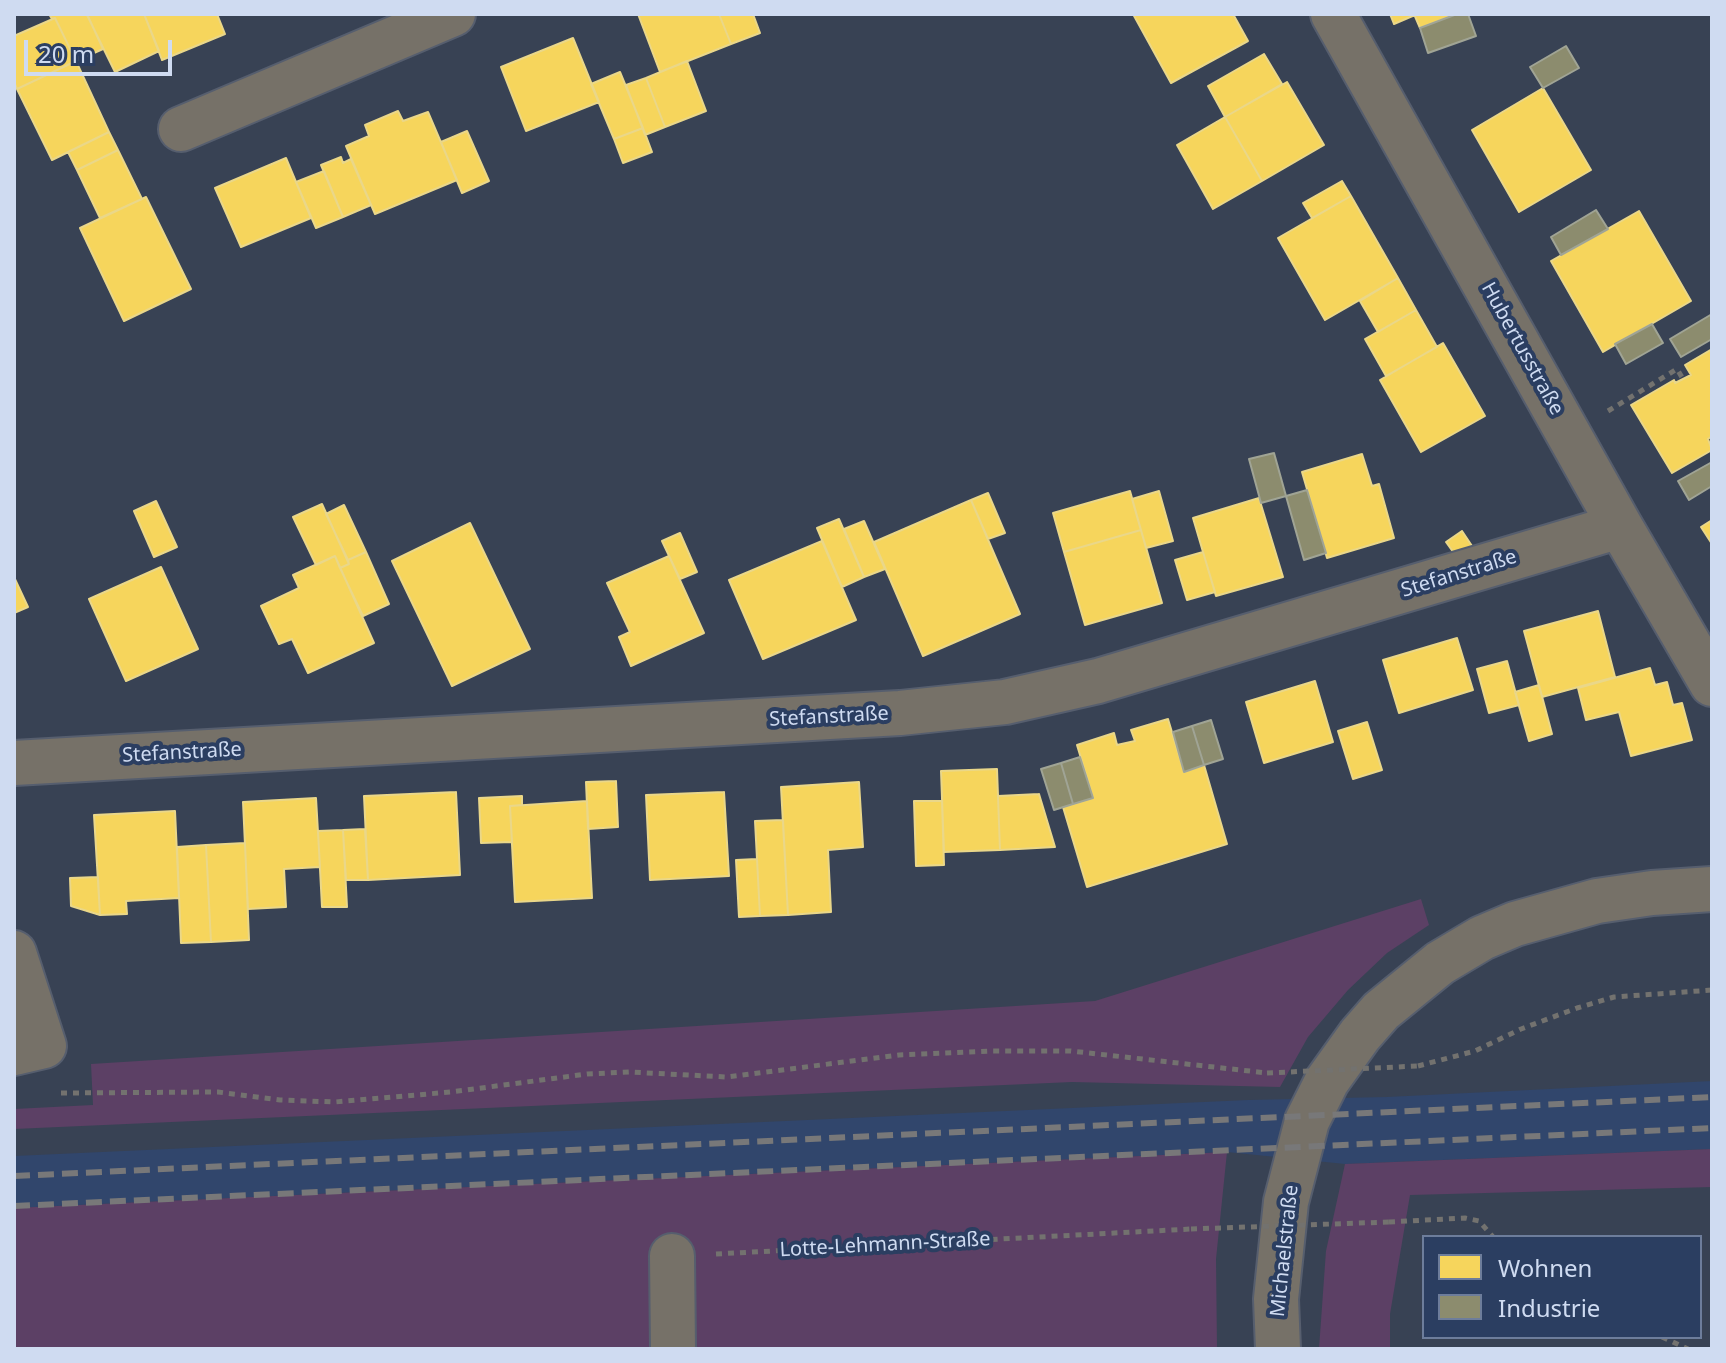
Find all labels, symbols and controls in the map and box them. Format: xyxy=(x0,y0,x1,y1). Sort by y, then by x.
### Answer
scale bar xyxy=(28,24,176,74)
text: 20 m xyxy=(38,37,94,70)
street label: Hubertusstraße xyxy=(1476,278,1568,420)
street label: Stefanstraße xyxy=(1398,545,1520,603)
street label: Stefanstraße xyxy=(769,702,889,732)
street label: Stefanstraße xyxy=(122,738,242,768)
street label: Michaelstraße xyxy=(1266,1184,1304,1318)
street label: Lotte-Lehmann-Straße xyxy=(779,1227,991,1263)
legend xyxy=(1422,1235,1702,1339)
text: Wohnen xyxy=(1498,1251,1592,1284)
text: Industrie xyxy=(1498,1291,1600,1324)

